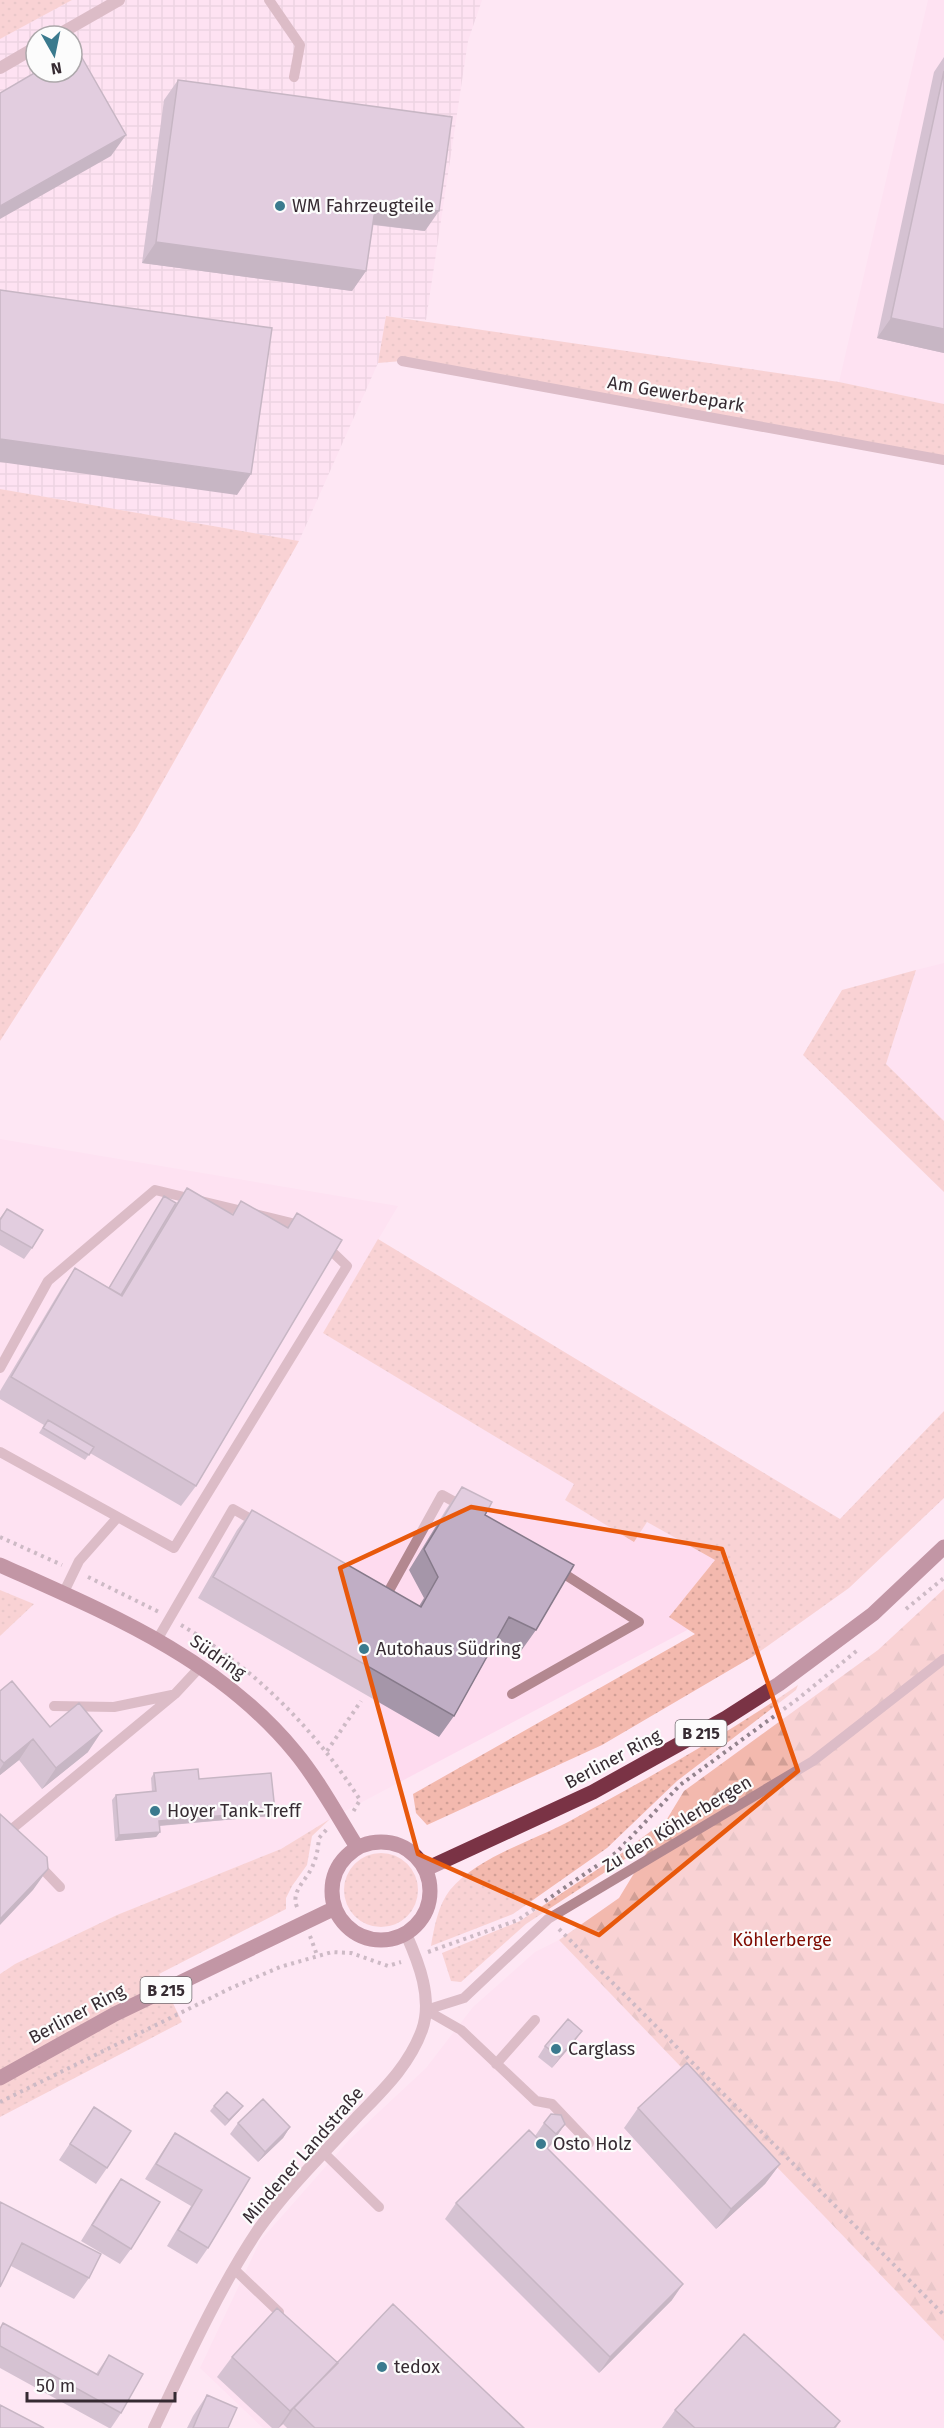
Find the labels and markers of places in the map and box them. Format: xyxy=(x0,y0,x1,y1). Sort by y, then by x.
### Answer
place label: WM Fahrzeugteile xyxy=(292,195,434,217)
marker: WM Fahrzeugteile xyxy=(273,199,287,213)
place label: Autohaus Südring xyxy=(376,1638,521,1660)
marker: Autohaus Südring xyxy=(357,1642,371,1656)
place label: Hoyer Tank-Treff xyxy=(167,1800,303,1822)
marker: Hoyer Tank-Treff xyxy=(148,1804,162,1818)
place label: Carglass xyxy=(568,2038,635,2060)
marker: Carglass xyxy=(549,2042,563,2056)
place label: Osto Holz xyxy=(553,2133,632,2155)
marker: Osto Holz xyxy=(534,2137,548,2151)
place label: tedox xyxy=(394,2356,440,2378)
marker: tedox xyxy=(375,2360,389,2374)

